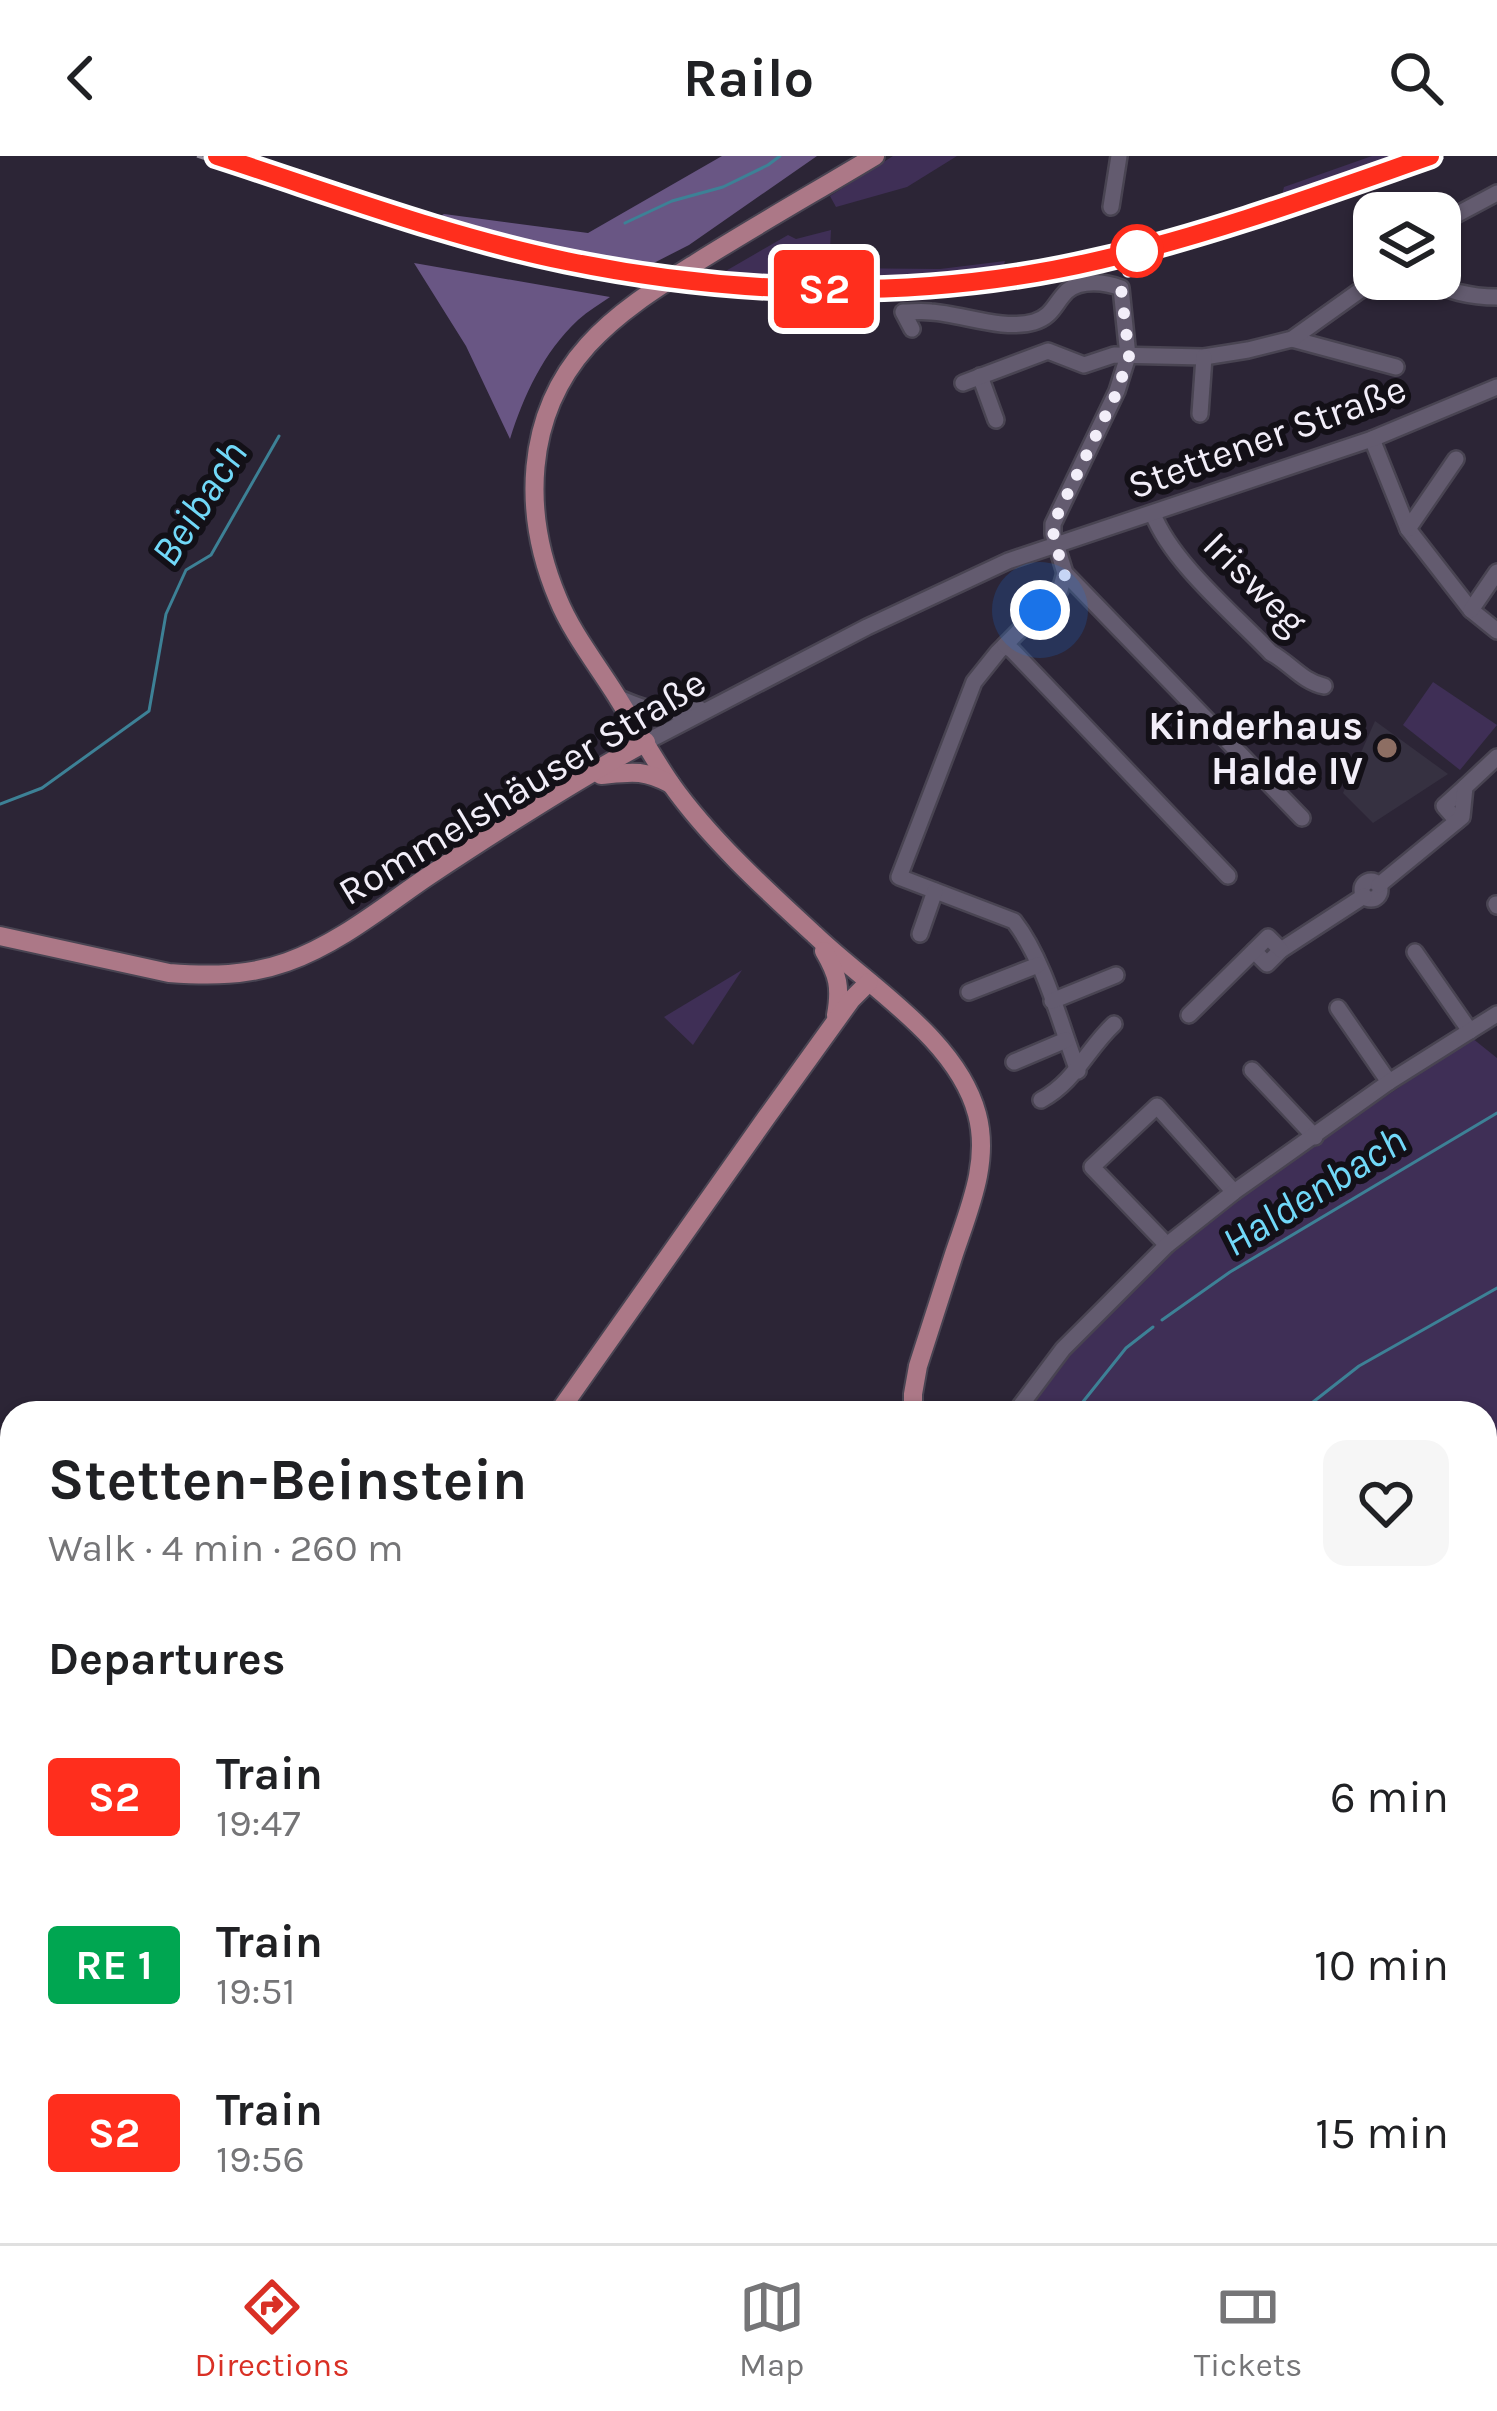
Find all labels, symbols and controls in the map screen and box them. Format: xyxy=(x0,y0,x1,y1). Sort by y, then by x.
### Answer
icon: back xyxy=(48,45,114,111)
icon: search xyxy=(1383,45,1449,111)
text: Railo xyxy=(683,46,814,110)
map controls xyxy=(1353,192,1461,300)
button: layers xyxy=(1353,192,1461,300)
unlabelled marker xyxy=(1112,226,1162,276)
line badge: S2 xyxy=(770,250,878,328)
text: S2 xyxy=(798,264,850,314)
street label: Stettener Straße xyxy=(1122,365,1412,509)
water label: Beibach xyxy=(140,431,258,575)
street label: Irisweg xyxy=(1194,522,1316,644)
your location xyxy=(1010,580,1070,640)
street label: Rommelshäuser Straße xyxy=(330,659,714,915)
place label: Kinderhaus Halde IV xyxy=(1148,703,1363,794)
marker: Kinderhaus Halde IV xyxy=(1374,735,1400,761)
water label: Haldenbach xyxy=(1213,1115,1415,1267)
button: heart xyxy=(1323,1440,1449,1566)
text: Stetten-Beinstein xyxy=(48,1447,527,1513)
text: Walk · 4 min · 260 m xyxy=(48,1525,403,1571)
text: Departures xyxy=(48,1633,285,1685)
text: Train xyxy=(216,1748,323,1800)
text: 6 min xyxy=(1330,1771,1449,1823)
text: S2 xyxy=(88,1772,140,1822)
text: 19:47 xyxy=(216,1800,301,1846)
text: Train xyxy=(216,1916,323,1968)
text: 10 min xyxy=(1314,1939,1449,1991)
text: RE 1 xyxy=(75,1940,153,1990)
text: 19:51 xyxy=(216,1968,295,2014)
text: Train xyxy=(216,2084,323,2136)
text: 15 min xyxy=(1315,2107,1449,2159)
text: S2 xyxy=(88,2108,140,2158)
text: 19:56 xyxy=(216,2136,305,2182)
tab: Directions xyxy=(195,2274,350,2384)
tab: Map xyxy=(739,2274,805,2384)
tab: Tickets xyxy=(1194,2274,1302,2384)

